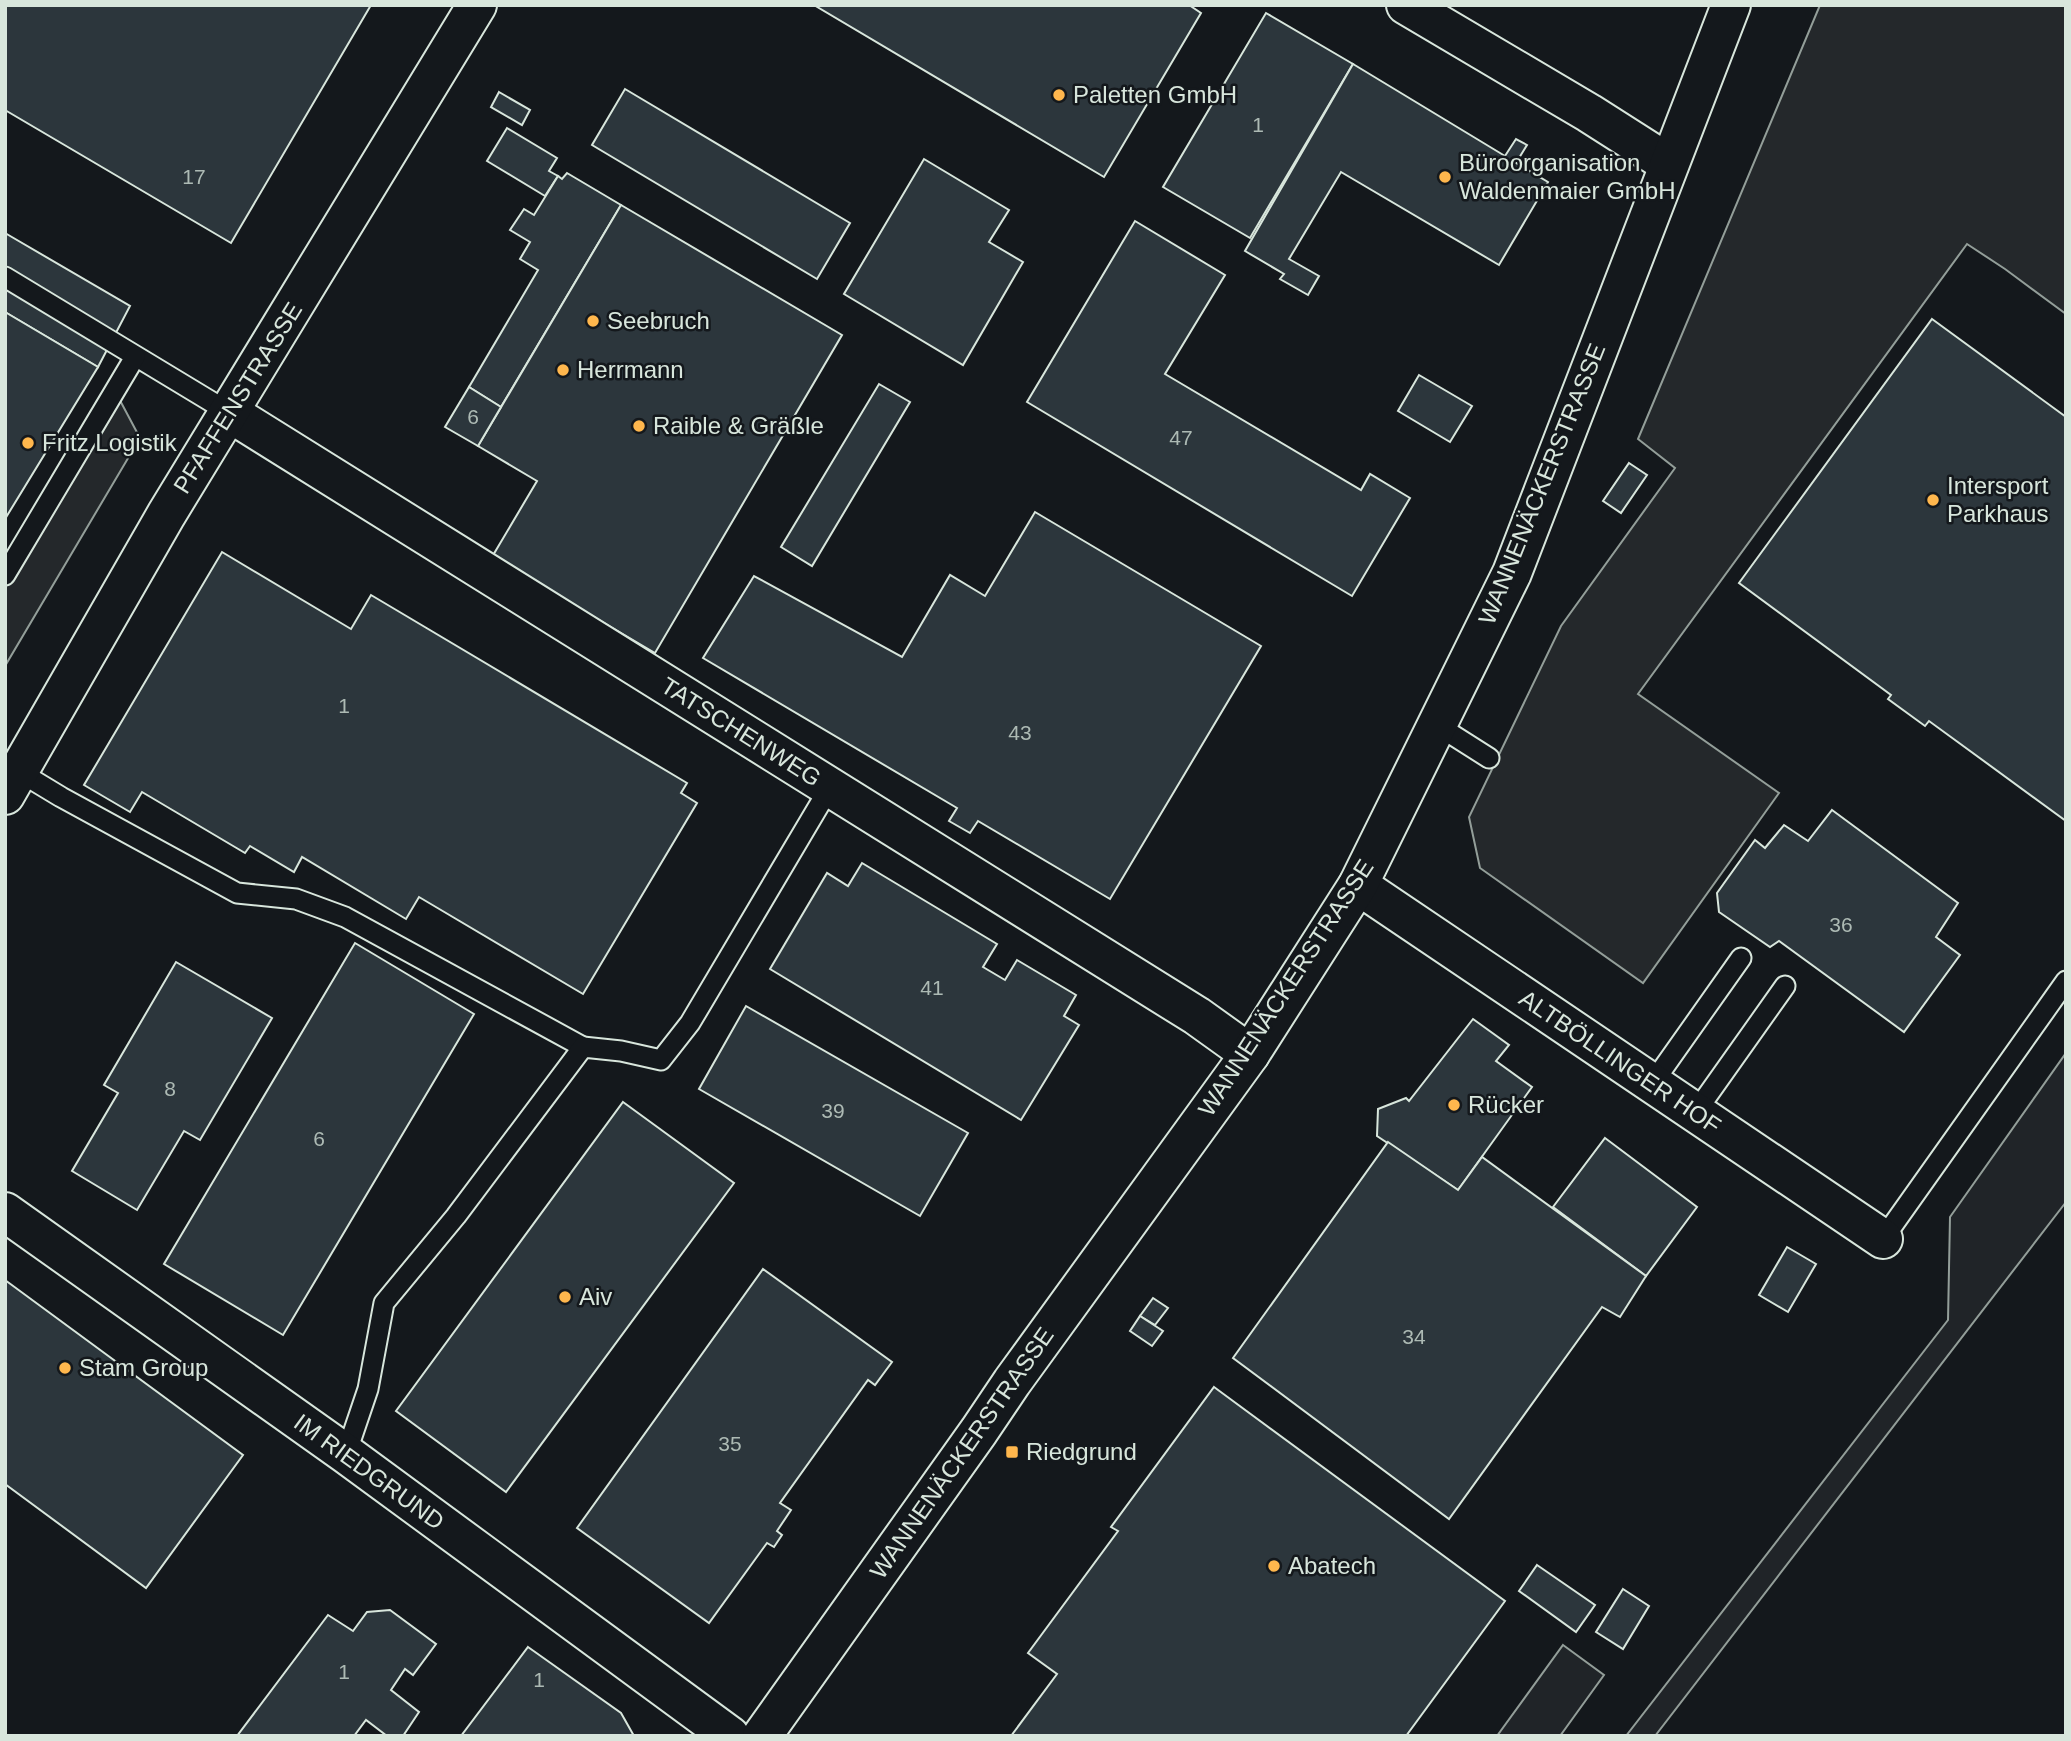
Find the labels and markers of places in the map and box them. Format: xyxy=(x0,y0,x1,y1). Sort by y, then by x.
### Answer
place label: Paletten GmbH xyxy=(1073,81,1237,108)
marker: Paletten GmbH xyxy=(1051,87,1067,103)
place label: Büroorganisation Waldenmaier GmbH xyxy=(1459,149,1676,204)
marker: Büroorganisation Waldenmaier GmbH xyxy=(1437,169,1453,185)
place label: Seebruch xyxy=(607,307,710,334)
marker: Seebruch xyxy=(585,313,601,329)
place label: Herrmann xyxy=(577,356,684,383)
marker: Herrmann xyxy=(555,362,571,378)
place label: Raible & Gräßle xyxy=(653,412,824,439)
marker: Raible & Gräßle xyxy=(631,418,647,434)
place label: Fritz Logistik xyxy=(42,429,178,456)
marker: Fritz Logistik xyxy=(20,435,36,451)
place label: Intersport Parkhaus xyxy=(1947,472,2049,527)
marker: Intersport Parkhaus xyxy=(1925,492,1941,508)
place label: Rücker xyxy=(1468,1091,1544,1118)
marker: Rücker xyxy=(1446,1097,1462,1113)
place label: Aiv xyxy=(579,1283,612,1310)
marker: Aiv xyxy=(557,1289,573,1305)
place label: Stam Group xyxy=(79,1354,208,1381)
marker: Stam Group xyxy=(57,1360,73,1376)
place label: Riedgrund xyxy=(1026,1438,1137,1465)
marker: Riedgrund xyxy=(1004,1444,1020,1460)
place label: Abatech xyxy=(1288,1552,1376,1579)
marker: Abatech xyxy=(1266,1558,1282,1574)

